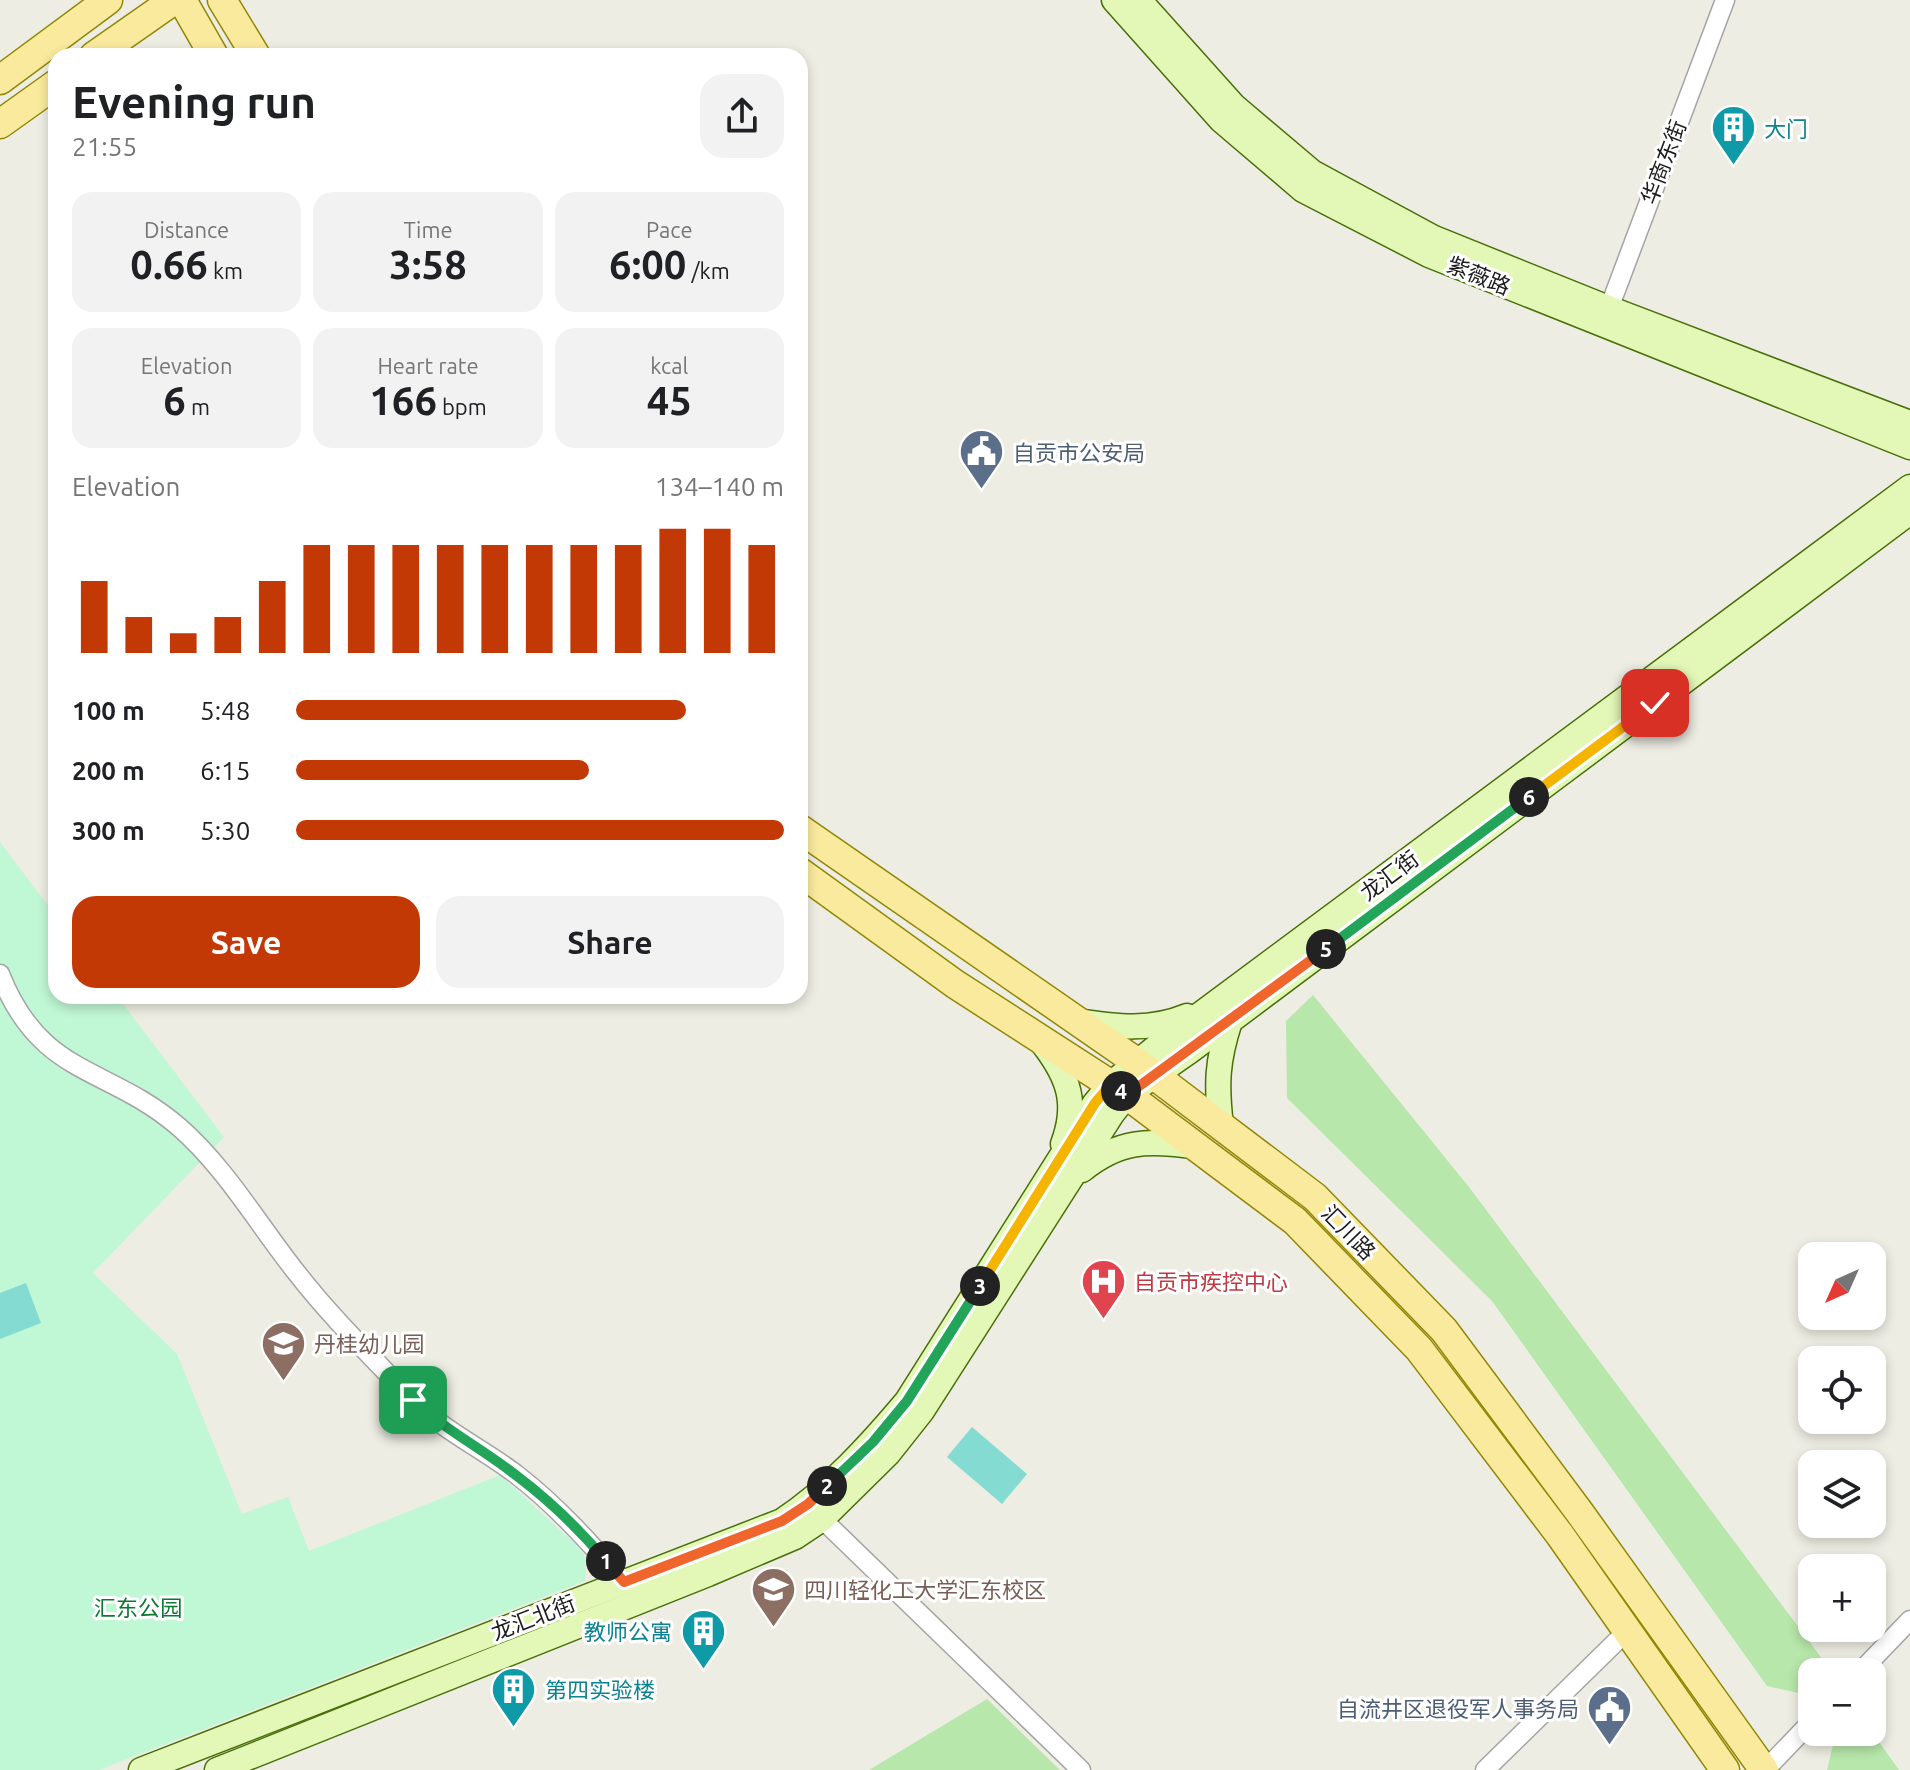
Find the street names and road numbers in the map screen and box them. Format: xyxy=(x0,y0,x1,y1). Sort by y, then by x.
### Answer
street label: 华商东街 xyxy=(1636,116,1690,208)
street label: 紫薇路 xyxy=(1444,251,1514,299)
street label: 龙汇街 xyxy=(1355,845,1423,905)
street label: 汇川路 xyxy=(1317,1200,1381,1264)
street label: 龙汇北街 xyxy=(487,1590,579,1644)

